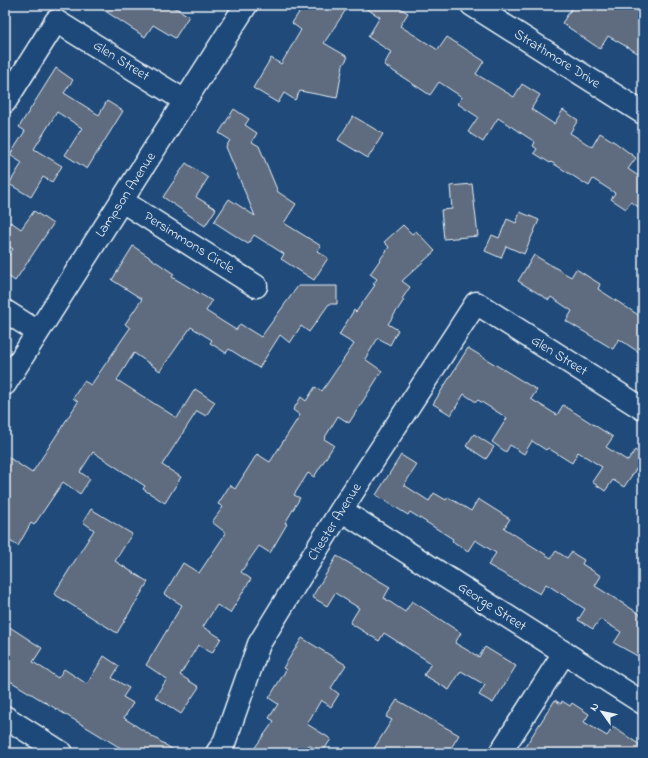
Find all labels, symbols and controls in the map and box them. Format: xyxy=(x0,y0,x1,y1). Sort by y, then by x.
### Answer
street label: Strathmore Drive xyxy=(510,24,605,94)
street label: Glen Street xyxy=(89,35,154,87)
street label: Lampson Avenue xyxy=(91,148,162,242)
street label: Persimmons Circle xyxy=(140,207,239,280)
street label: Glen Street xyxy=(527,330,592,382)
street label: Chester Avenue xyxy=(303,478,368,565)
street label: George Street xyxy=(453,577,531,638)
north arrow xyxy=(582,692,622,732)
text: N xyxy=(586,700,603,715)

